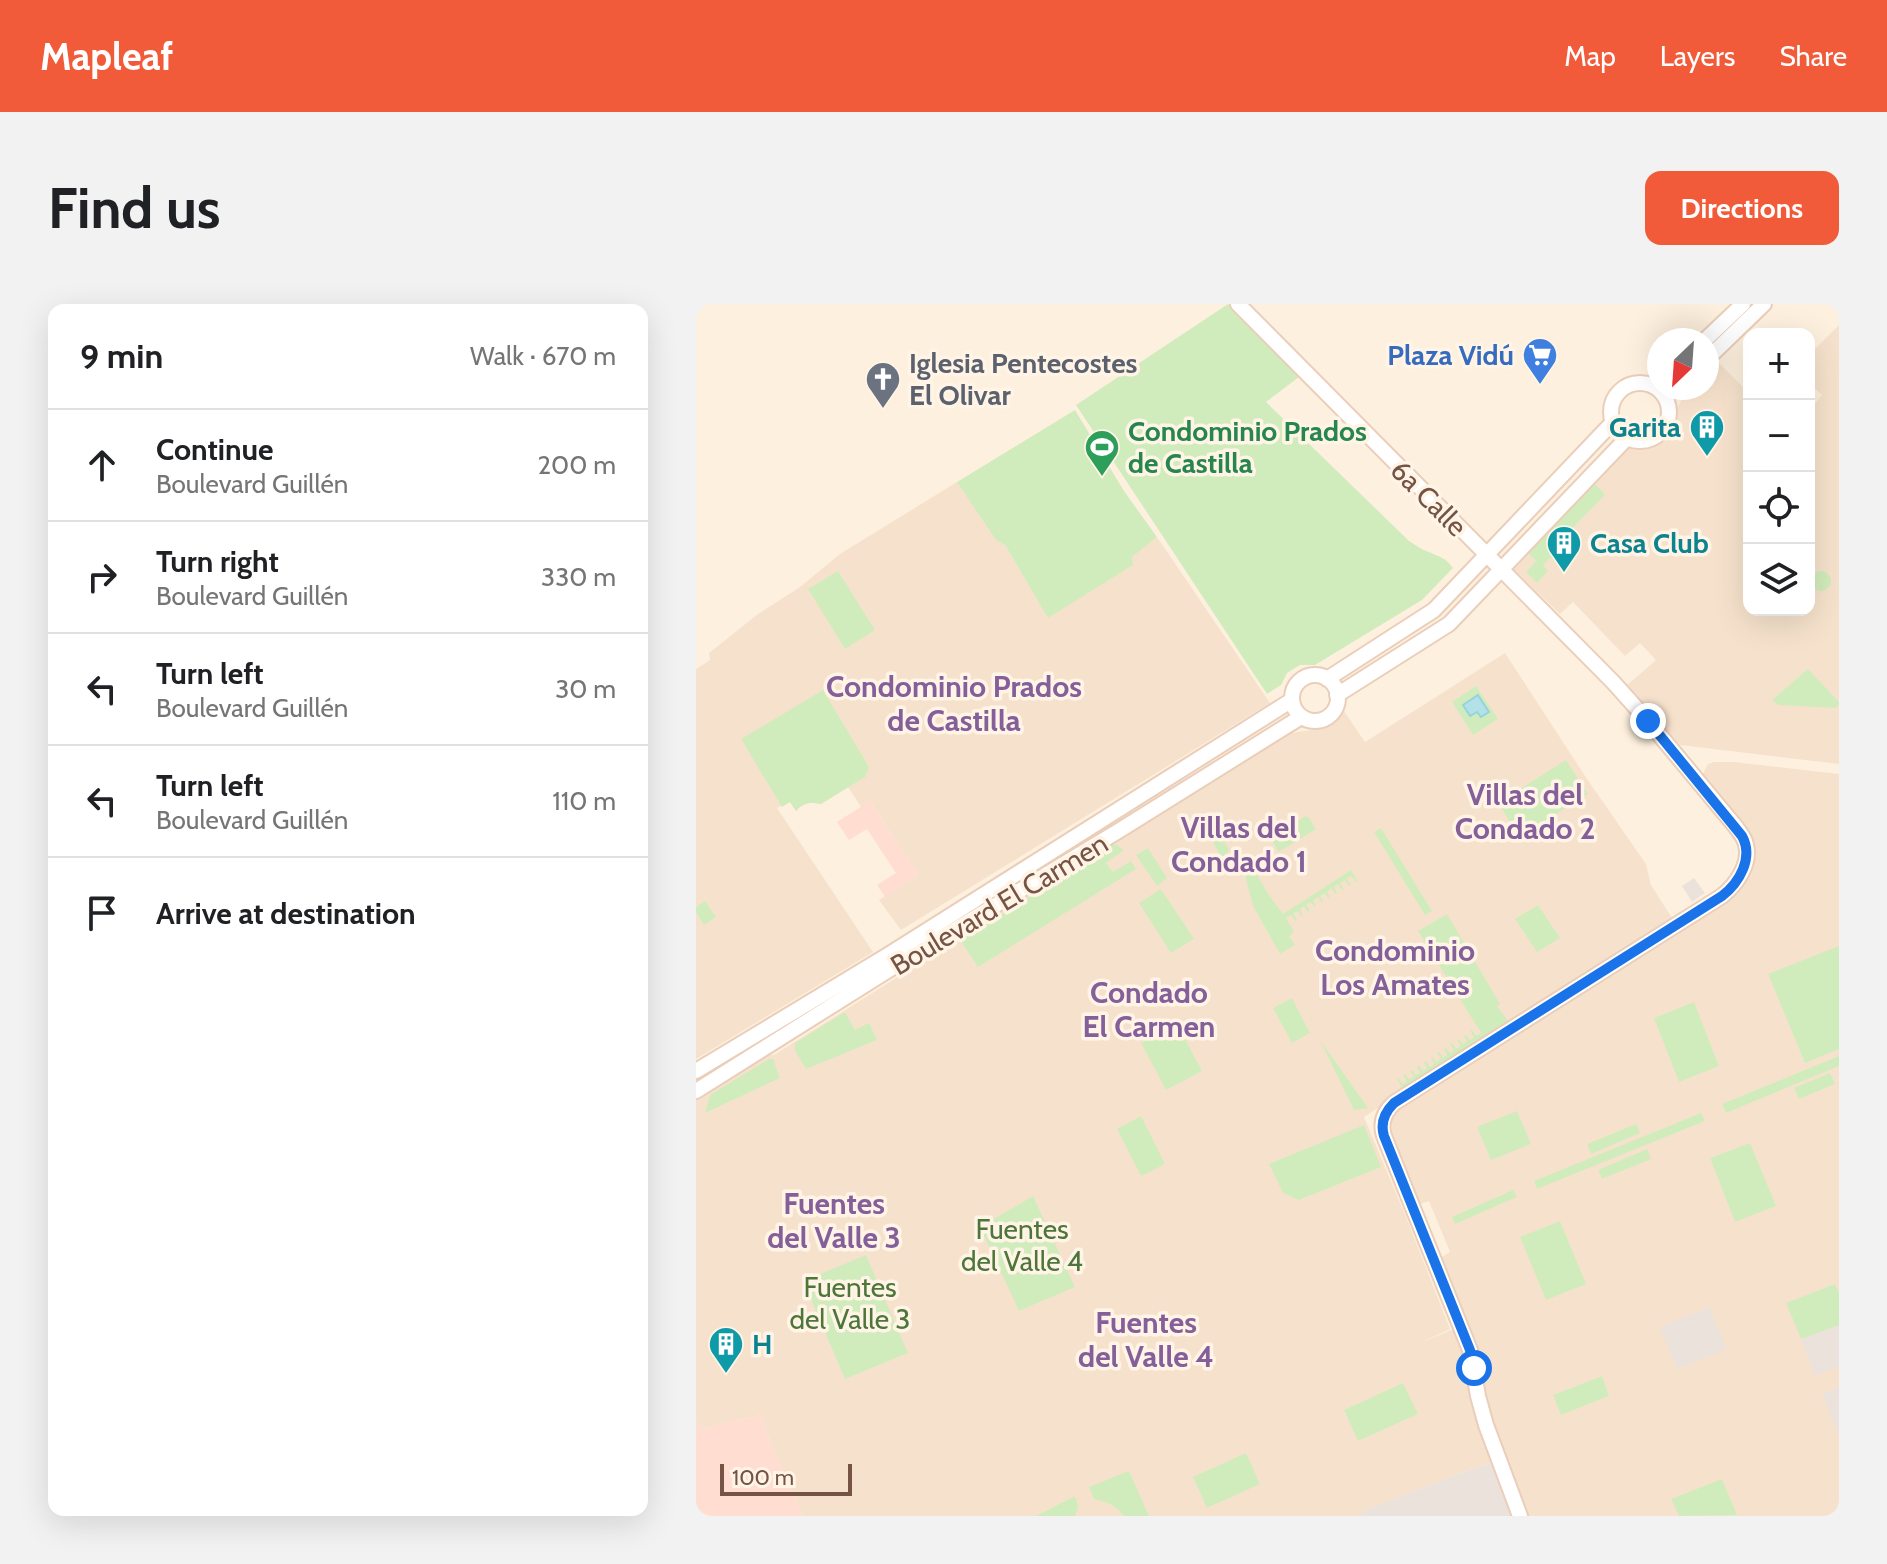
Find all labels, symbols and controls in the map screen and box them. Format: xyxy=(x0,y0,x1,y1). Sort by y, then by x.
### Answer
text: Mapleaf xyxy=(40,33,173,80)
text: Map xyxy=(1564,39,1616,73)
text: Layers xyxy=(1660,39,1735,73)
text: Share xyxy=(1779,39,1847,73)
button: Directions xyxy=(1645,171,1839,245)
text: Find us xyxy=(48,174,221,242)
north arrow xyxy=(1647,328,1719,400)
map controls xyxy=(1743,328,1815,616)
button: + xyxy=(1743,328,1815,400)
text: 9 min xyxy=(80,335,163,377)
supermarket icon: Plaza Vidú xyxy=(1521,336,1559,386)
place label: Plaza Vidú xyxy=(1387,338,1514,372)
text: Walk · 670 m xyxy=(470,340,616,372)
place label: Iglesia Pentecostes El Olivar xyxy=(909,346,1138,412)
church icon: Iglesia Pentecostes El Olivar xyxy=(864,360,902,410)
button: − xyxy=(1743,400,1815,472)
building icon: Garita xyxy=(1688,408,1726,458)
place label: Garita xyxy=(1609,410,1681,444)
place label: Condominio Prados de Castilla xyxy=(1128,414,1367,480)
sports icon: Condominio Prados de Castilla xyxy=(1083,428,1121,478)
text: Continue xyxy=(156,431,273,468)
icon: ahead xyxy=(80,443,124,487)
text: 200 m xyxy=(537,449,616,481)
street label: 6a Calle xyxy=(1384,453,1474,543)
text: Boulevard Guillén xyxy=(156,468,348,500)
button: locate xyxy=(1743,472,1815,544)
building icon: Casa Club xyxy=(1545,524,1583,574)
place label: Casa Club xyxy=(1590,526,1709,560)
text: Turn right xyxy=(156,543,279,580)
button: layers xyxy=(1743,544,1815,616)
icon: right xyxy=(80,555,124,599)
text: 330 m xyxy=(541,561,616,593)
text: Boulevard Guillén xyxy=(156,580,348,612)
text: Turn left xyxy=(156,655,264,692)
icon: left xyxy=(80,667,124,711)
district label: Condominio Prados de Castilla xyxy=(826,668,1082,739)
text: 30 m xyxy=(555,673,616,705)
text: Boulevard Guillén xyxy=(156,692,348,724)
route end xyxy=(1630,703,1666,739)
text: Turn left xyxy=(156,767,264,804)
district label: Villas del Condado 2 xyxy=(1455,776,1595,847)
icon: left xyxy=(80,779,124,823)
text: 110 m xyxy=(552,785,616,817)
text: Boulevard Guillén xyxy=(156,804,348,836)
district label: Villas del Condado 1 xyxy=(1171,809,1307,880)
street label: Boulevard El Carmen xyxy=(884,826,1114,982)
icon: arrive xyxy=(80,891,124,935)
text: Arrive at destination xyxy=(156,895,416,932)
district label: Condominio Los Amates xyxy=(1315,932,1475,1003)
district label: Condado El Carmen xyxy=(1083,974,1215,1045)
district label: Fuentes del Valle 3 xyxy=(767,1185,901,1256)
park label: Fuentes del Valle 4 xyxy=(961,1212,1083,1278)
park label: Fuentes del Valle 3 xyxy=(789,1270,911,1336)
district label: Fuentes del Valle 4 xyxy=(1078,1304,1214,1375)
building icon: H xyxy=(707,1325,745,1375)
place label: H xyxy=(752,1327,772,1361)
route start xyxy=(1456,1350,1492,1386)
scale bar xyxy=(720,1460,852,1496)
text: 100 m xyxy=(732,1464,794,1491)

